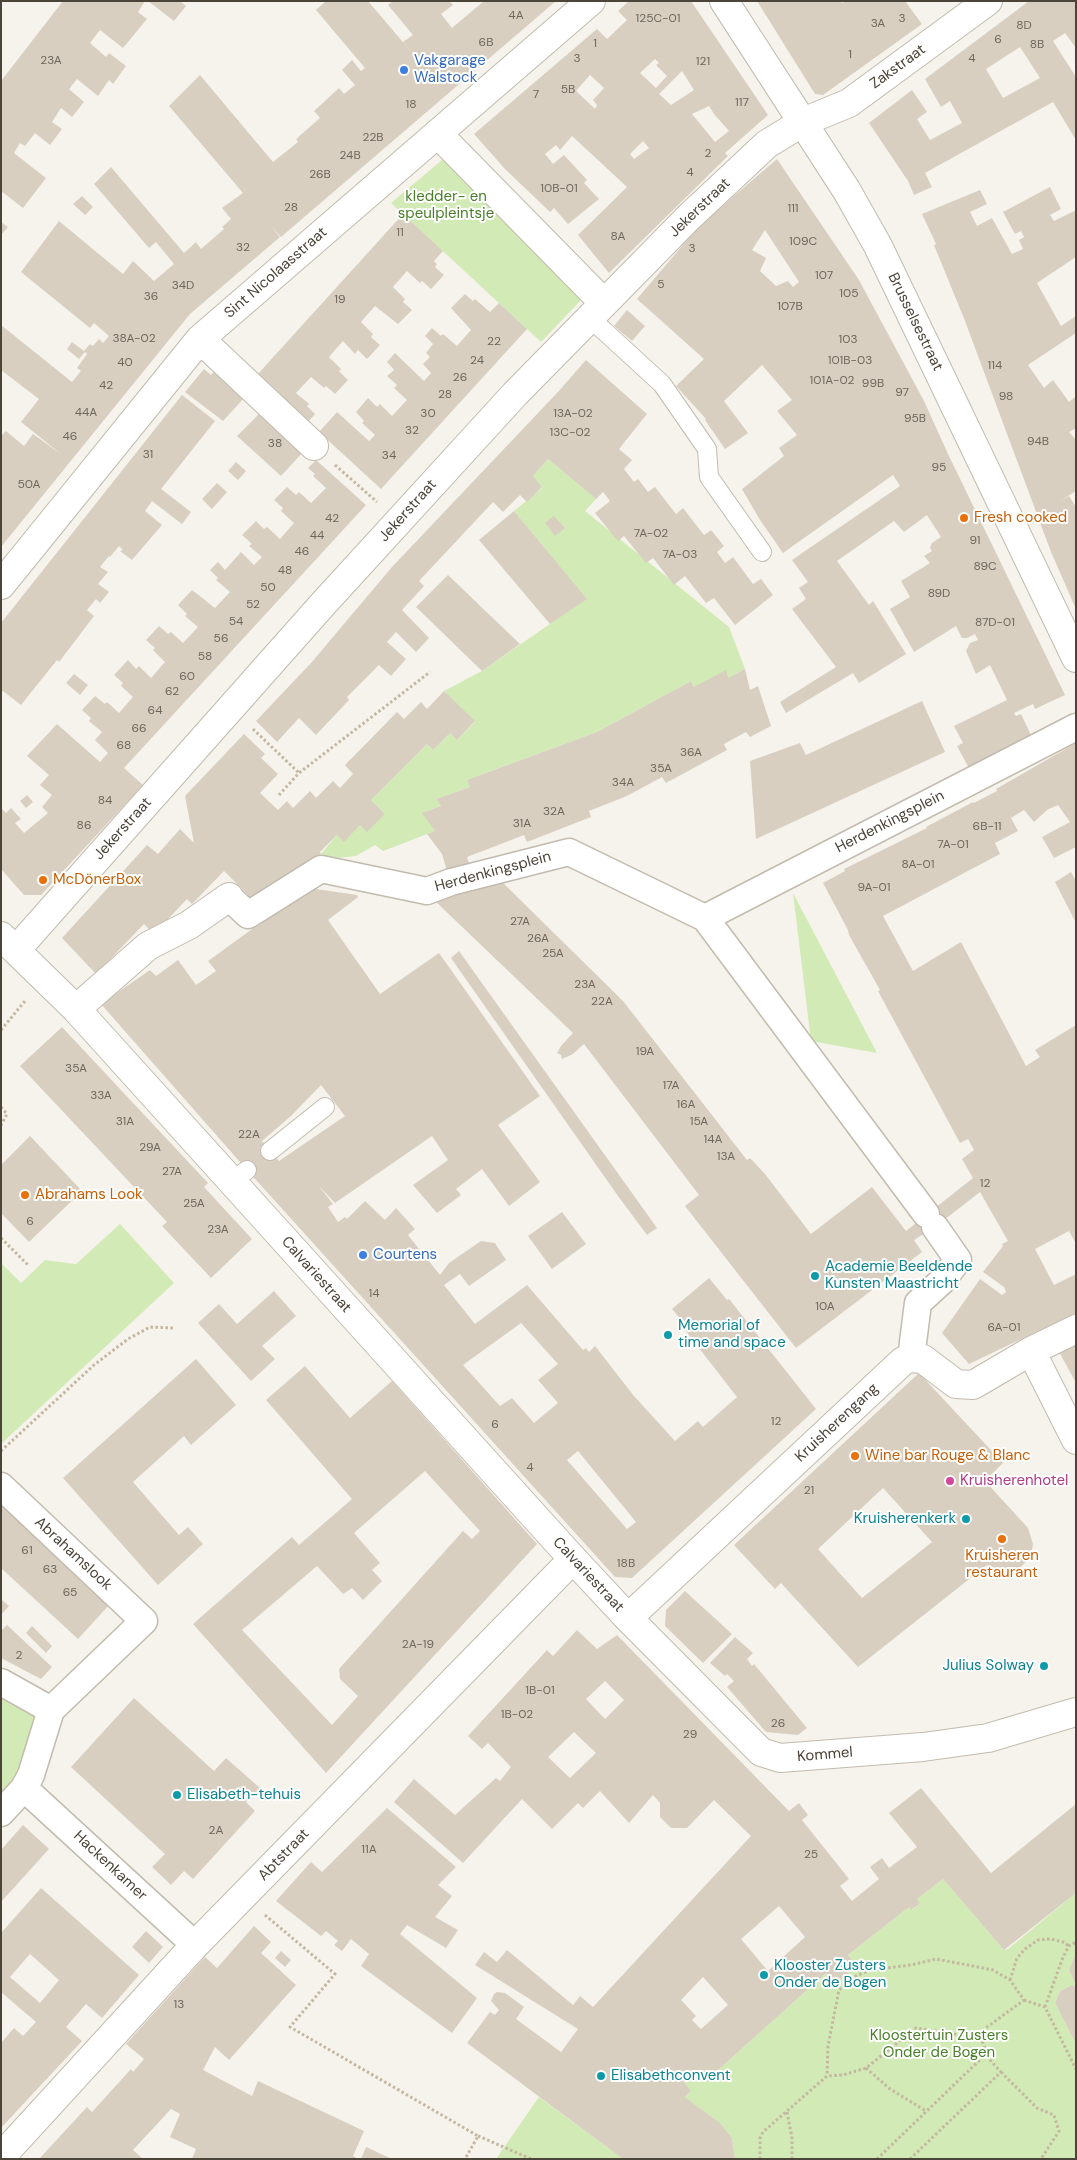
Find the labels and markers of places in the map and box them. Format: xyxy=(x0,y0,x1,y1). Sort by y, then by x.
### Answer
place label: Vakgarage Walstock xyxy=(414,52,486,87)
marker: Vakgarage Walstock xyxy=(398,64,410,76)
place label: Fresh cooked xyxy=(974,509,1067,527)
marker: Fresh cooked xyxy=(958,512,970,524)
place label: McDönerBox xyxy=(53,871,141,889)
marker: McDönerBox xyxy=(37,874,49,886)
place label: Abrahams Look xyxy=(35,1186,143,1204)
marker: Abrahams Look xyxy=(19,1189,31,1201)
place label: Courtens xyxy=(373,1246,437,1264)
marker: Courtens xyxy=(357,1249,369,1261)
place label: Academie Beeldende Kunsten Maastricht xyxy=(825,1258,973,1293)
marker: Academie Beeldende Kunsten Maastricht xyxy=(809,1270,821,1282)
place label: Memorial of time and space xyxy=(678,1317,786,1352)
marker: Memorial of time and space xyxy=(662,1329,674,1341)
place label: Wine bar Rouge & Blanc xyxy=(865,1447,1031,1465)
marker: Wine bar Rouge & Blanc xyxy=(849,1450,861,1462)
place label: Kruisherenhotel xyxy=(960,1472,1068,1490)
marker: Kruisherenhotel xyxy=(944,1475,956,1487)
place label: Kruisherenkerk xyxy=(854,1510,956,1528)
marker: Kruisherenkerk xyxy=(960,1513,972,1525)
marker: Kruisheren restaurant xyxy=(996,1533,1008,1545)
place label: Kruisheren restaurant xyxy=(965,1547,1039,1582)
place label: Julius Solway xyxy=(942,1657,1034,1675)
marker: Julius Solway xyxy=(1038,1660,1050,1672)
place label: Elisabeth-tehuis xyxy=(187,1786,301,1804)
marker: Elisabeth-tehuis xyxy=(171,1789,183,1801)
place label: Klooster Zusters Onder de Bogen xyxy=(774,1957,886,1992)
marker: Klooster Zusters Onder de Bogen xyxy=(758,1969,770,1981)
place label: Elisabethconvent xyxy=(611,2067,731,2085)
marker: Elisabethconvent xyxy=(595,2070,607,2082)

